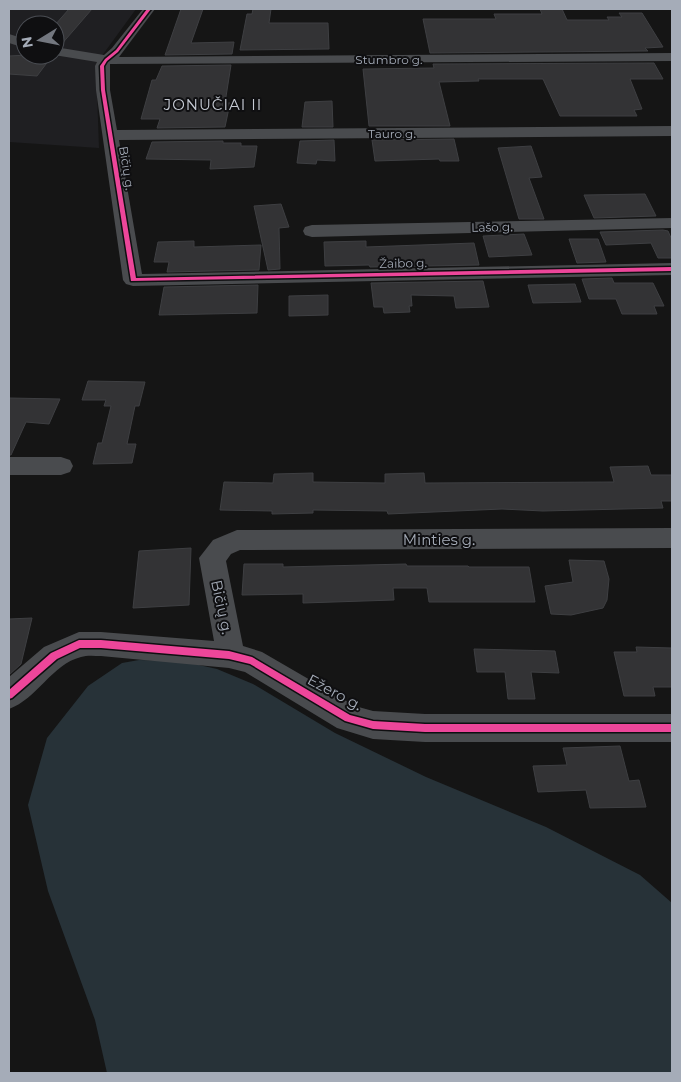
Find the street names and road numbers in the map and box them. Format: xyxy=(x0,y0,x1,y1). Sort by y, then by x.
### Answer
street label: Stumbro g. xyxy=(355,52,423,67)
street label: Tauro g. xyxy=(368,126,416,141)
street label: Bičių g. xyxy=(116,145,138,191)
street label: Lašo g. xyxy=(471,219,513,235)
street label: Žaibo g. xyxy=(379,255,427,271)
street label: Minties g. xyxy=(403,530,475,549)
street label: Bičių g. xyxy=(207,578,237,636)
street label: Ežero g. xyxy=(304,670,366,714)

